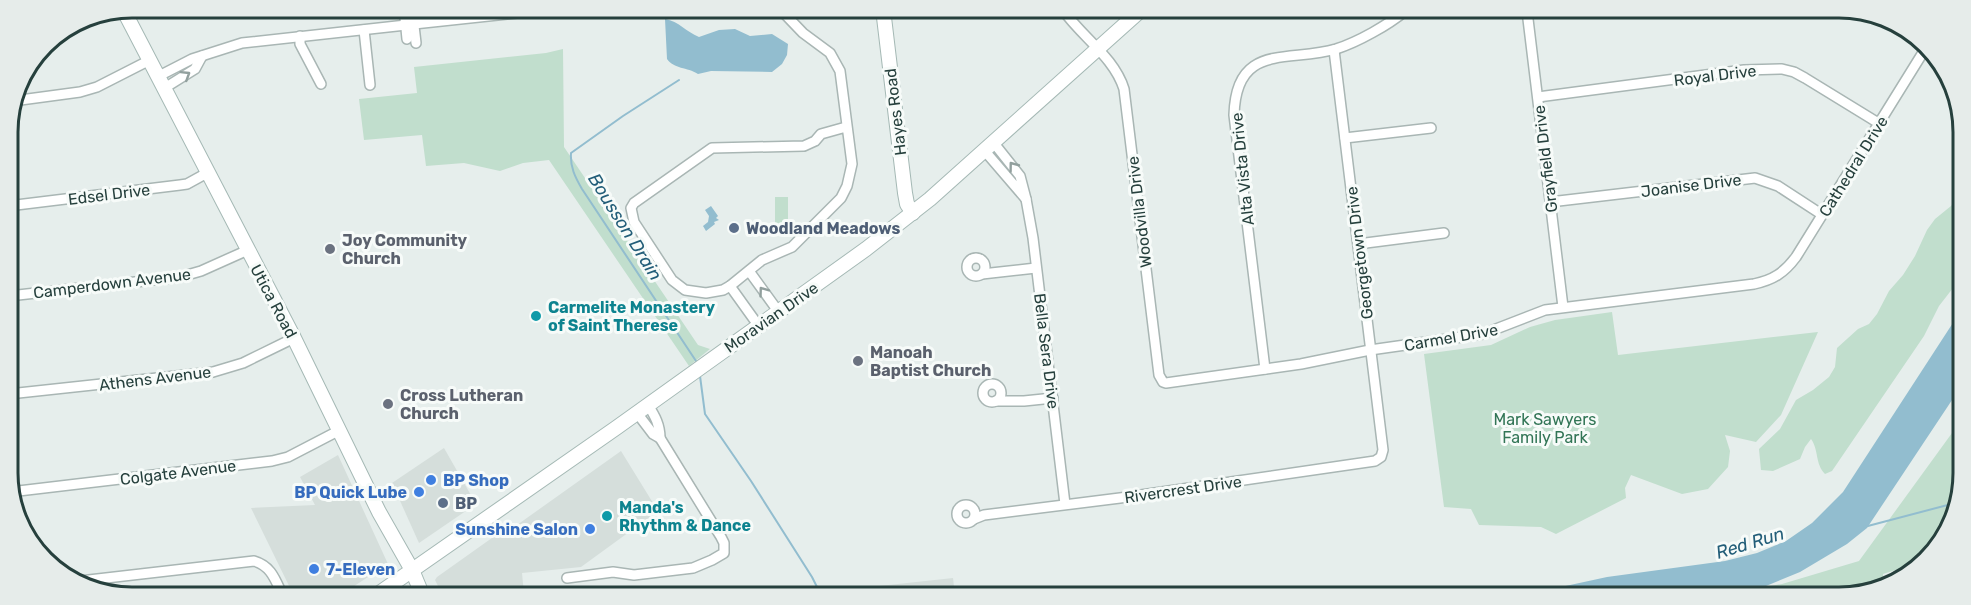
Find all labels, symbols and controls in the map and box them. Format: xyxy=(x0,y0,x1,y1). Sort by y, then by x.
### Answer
street label: Royal Drive xyxy=(1673,61,1757,90)
street label: Hayes Road xyxy=(881,67,910,157)
one-way arrow xyxy=(180,71,190,83)
street label: Grayfield Drive xyxy=(1529,104,1562,214)
street label: Alta Vista Drive xyxy=(1227,112,1258,226)
street label: Cathedral Drive xyxy=(1815,112,1892,220)
street label: Woodvilla Drive xyxy=(1123,155,1156,269)
one-way arrow xyxy=(1009,162,1020,173)
water label: Bousson Drain xyxy=(583,169,667,285)
street label: Joanise Drive xyxy=(1640,170,1743,201)
street label: Edsel Drive xyxy=(67,180,151,209)
street label: Georgetown Drive xyxy=(1342,185,1377,320)
place label: Woodland Meadows xyxy=(746,219,900,238)
marker: Woodland Meadows xyxy=(727,221,741,235)
place label: Joy Community Church xyxy=(342,231,468,268)
marker: Joy Community Church xyxy=(323,242,337,256)
street label: Utica Road xyxy=(246,261,301,341)
street label: Camperdown Avenue xyxy=(32,264,192,303)
street label: Moravian Drive xyxy=(721,278,822,357)
one-way arrow xyxy=(759,287,770,298)
street label: Bella Sera Drive xyxy=(1030,292,1063,410)
place label: Carmelite Monastery of Saint Therese xyxy=(548,298,715,335)
marker: Carmelite Monastery of Saint Therese xyxy=(529,309,543,323)
street label: Carmel Drive xyxy=(1403,320,1500,355)
place label: Manoah Baptist Church xyxy=(870,343,991,380)
marker: Manoah Baptist Church xyxy=(851,354,865,368)
street label: Athens Avenue xyxy=(98,362,212,395)
place label: Cross Lutheran Church xyxy=(400,386,523,423)
marker: Cross Lutheran Church xyxy=(381,397,395,411)
park label: Mark Sawyers Family Park xyxy=(1494,410,1596,447)
street label: Colgate Avenue xyxy=(119,456,237,489)
place label: BP Shop xyxy=(443,471,509,490)
street label: Rivercrest Drive xyxy=(1123,472,1243,507)
marker: BP Shop xyxy=(424,473,438,487)
place label: BP Quick Lube xyxy=(294,483,407,502)
marker: BP Quick Lube xyxy=(412,485,426,499)
place label: BP xyxy=(455,494,477,513)
marker: BP xyxy=(436,496,450,510)
place label: Manda's Rhythm & Dance xyxy=(619,498,751,535)
marker: Manda's Rhythm & Dance xyxy=(600,509,614,523)
place label: Sunshine Salon xyxy=(455,520,578,539)
marker: Sunshine Salon xyxy=(583,522,597,536)
water label: Red Run xyxy=(1713,522,1787,564)
place label: 7-Eleven xyxy=(326,560,395,579)
marker: 7-Eleven xyxy=(307,562,321,576)

